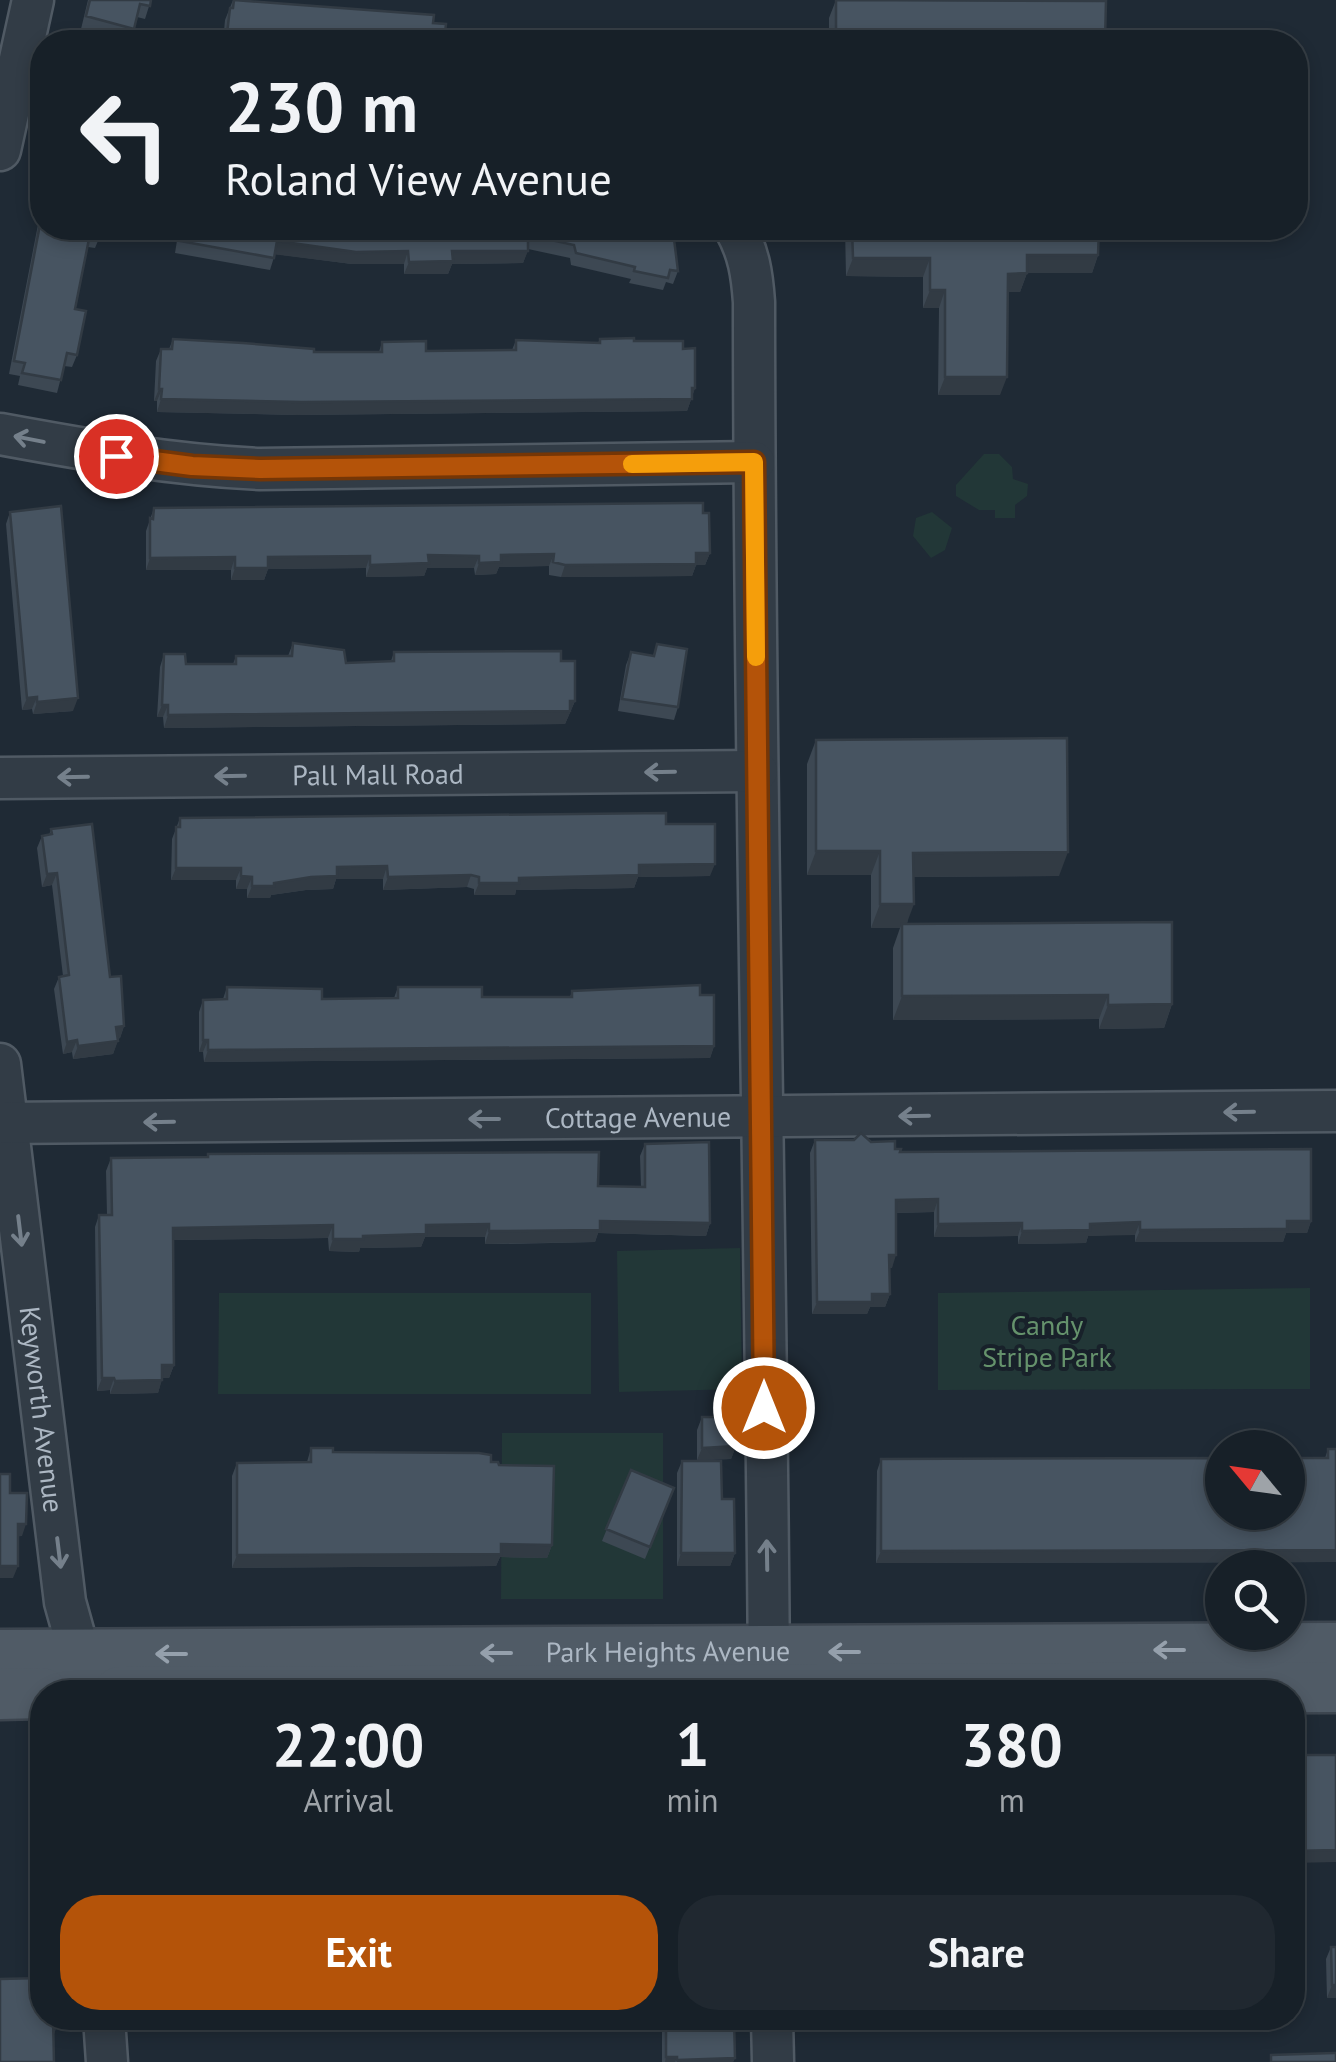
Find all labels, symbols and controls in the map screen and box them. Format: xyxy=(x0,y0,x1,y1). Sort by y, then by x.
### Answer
text: 230 m xyxy=(225,61,418,151)
icon: left xyxy=(60,70,190,200)
text: Roland View Avenue xyxy=(225,149,612,207)
pin xyxy=(74,414,159,499)
one-way arrow xyxy=(14,429,46,448)
icon: arrive xyxy=(89,429,144,484)
street label: Pall Mall Road xyxy=(292,755,464,793)
one-way arrow xyxy=(644,762,676,782)
one-way arrow xyxy=(214,766,246,786)
one-way arrow xyxy=(57,768,89,787)
street label: Cottage Avenue xyxy=(545,1097,731,1136)
one-way arrow xyxy=(1223,1102,1256,1122)
one-way arrow xyxy=(898,1106,930,1125)
one-way arrow xyxy=(468,1110,500,1129)
one-way arrow xyxy=(143,1112,176,1132)
one-way arrow xyxy=(11,1214,30,1246)
street label: Keyworth Avenue xyxy=(11,1304,73,1514)
park label: Candy Stripe Park xyxy=(982,1306,1112,1375)
position arrow xyxy=(712,1356,816,1460)
north arrow xyxy=(1205,1430,1305,1530)
map controls xyxy=(1205,1430,1305,1650)
one-way arrow xyxy=(50,1537,69,1569)
one-way arrow xyxy=(757,1539,776,1571)
button: search xyxy=(1205,1550,1305,1650)
street label: Park Heights Avenue xyxy=(546,1632,790,1670)
one-way arrow xyxy=(1153,1640,1186,1660)
one-way arrow xyxy=(828,1642,860,1662)
one-way arrow xyxy=(155,1644,188,1664)
one-way arrow xyxy=(480,1644,512,1662)
text: 22:00 xyxy=(272,1705,424,1783)
text: 1 xyxy=(676,1705,710,1783)
text: 380 xyxy=(961,1705,1063,1783)
text: Arrival xyxy=(303,1779,393,1821)
text: min xyxy=(667,1779,719,1821)
text: m xyxy=(999,1779,1025,1821)
button: Exit xyxy=(60,1895,658,2010)
button: Share xyxy=(678,1895,1275,2010)

